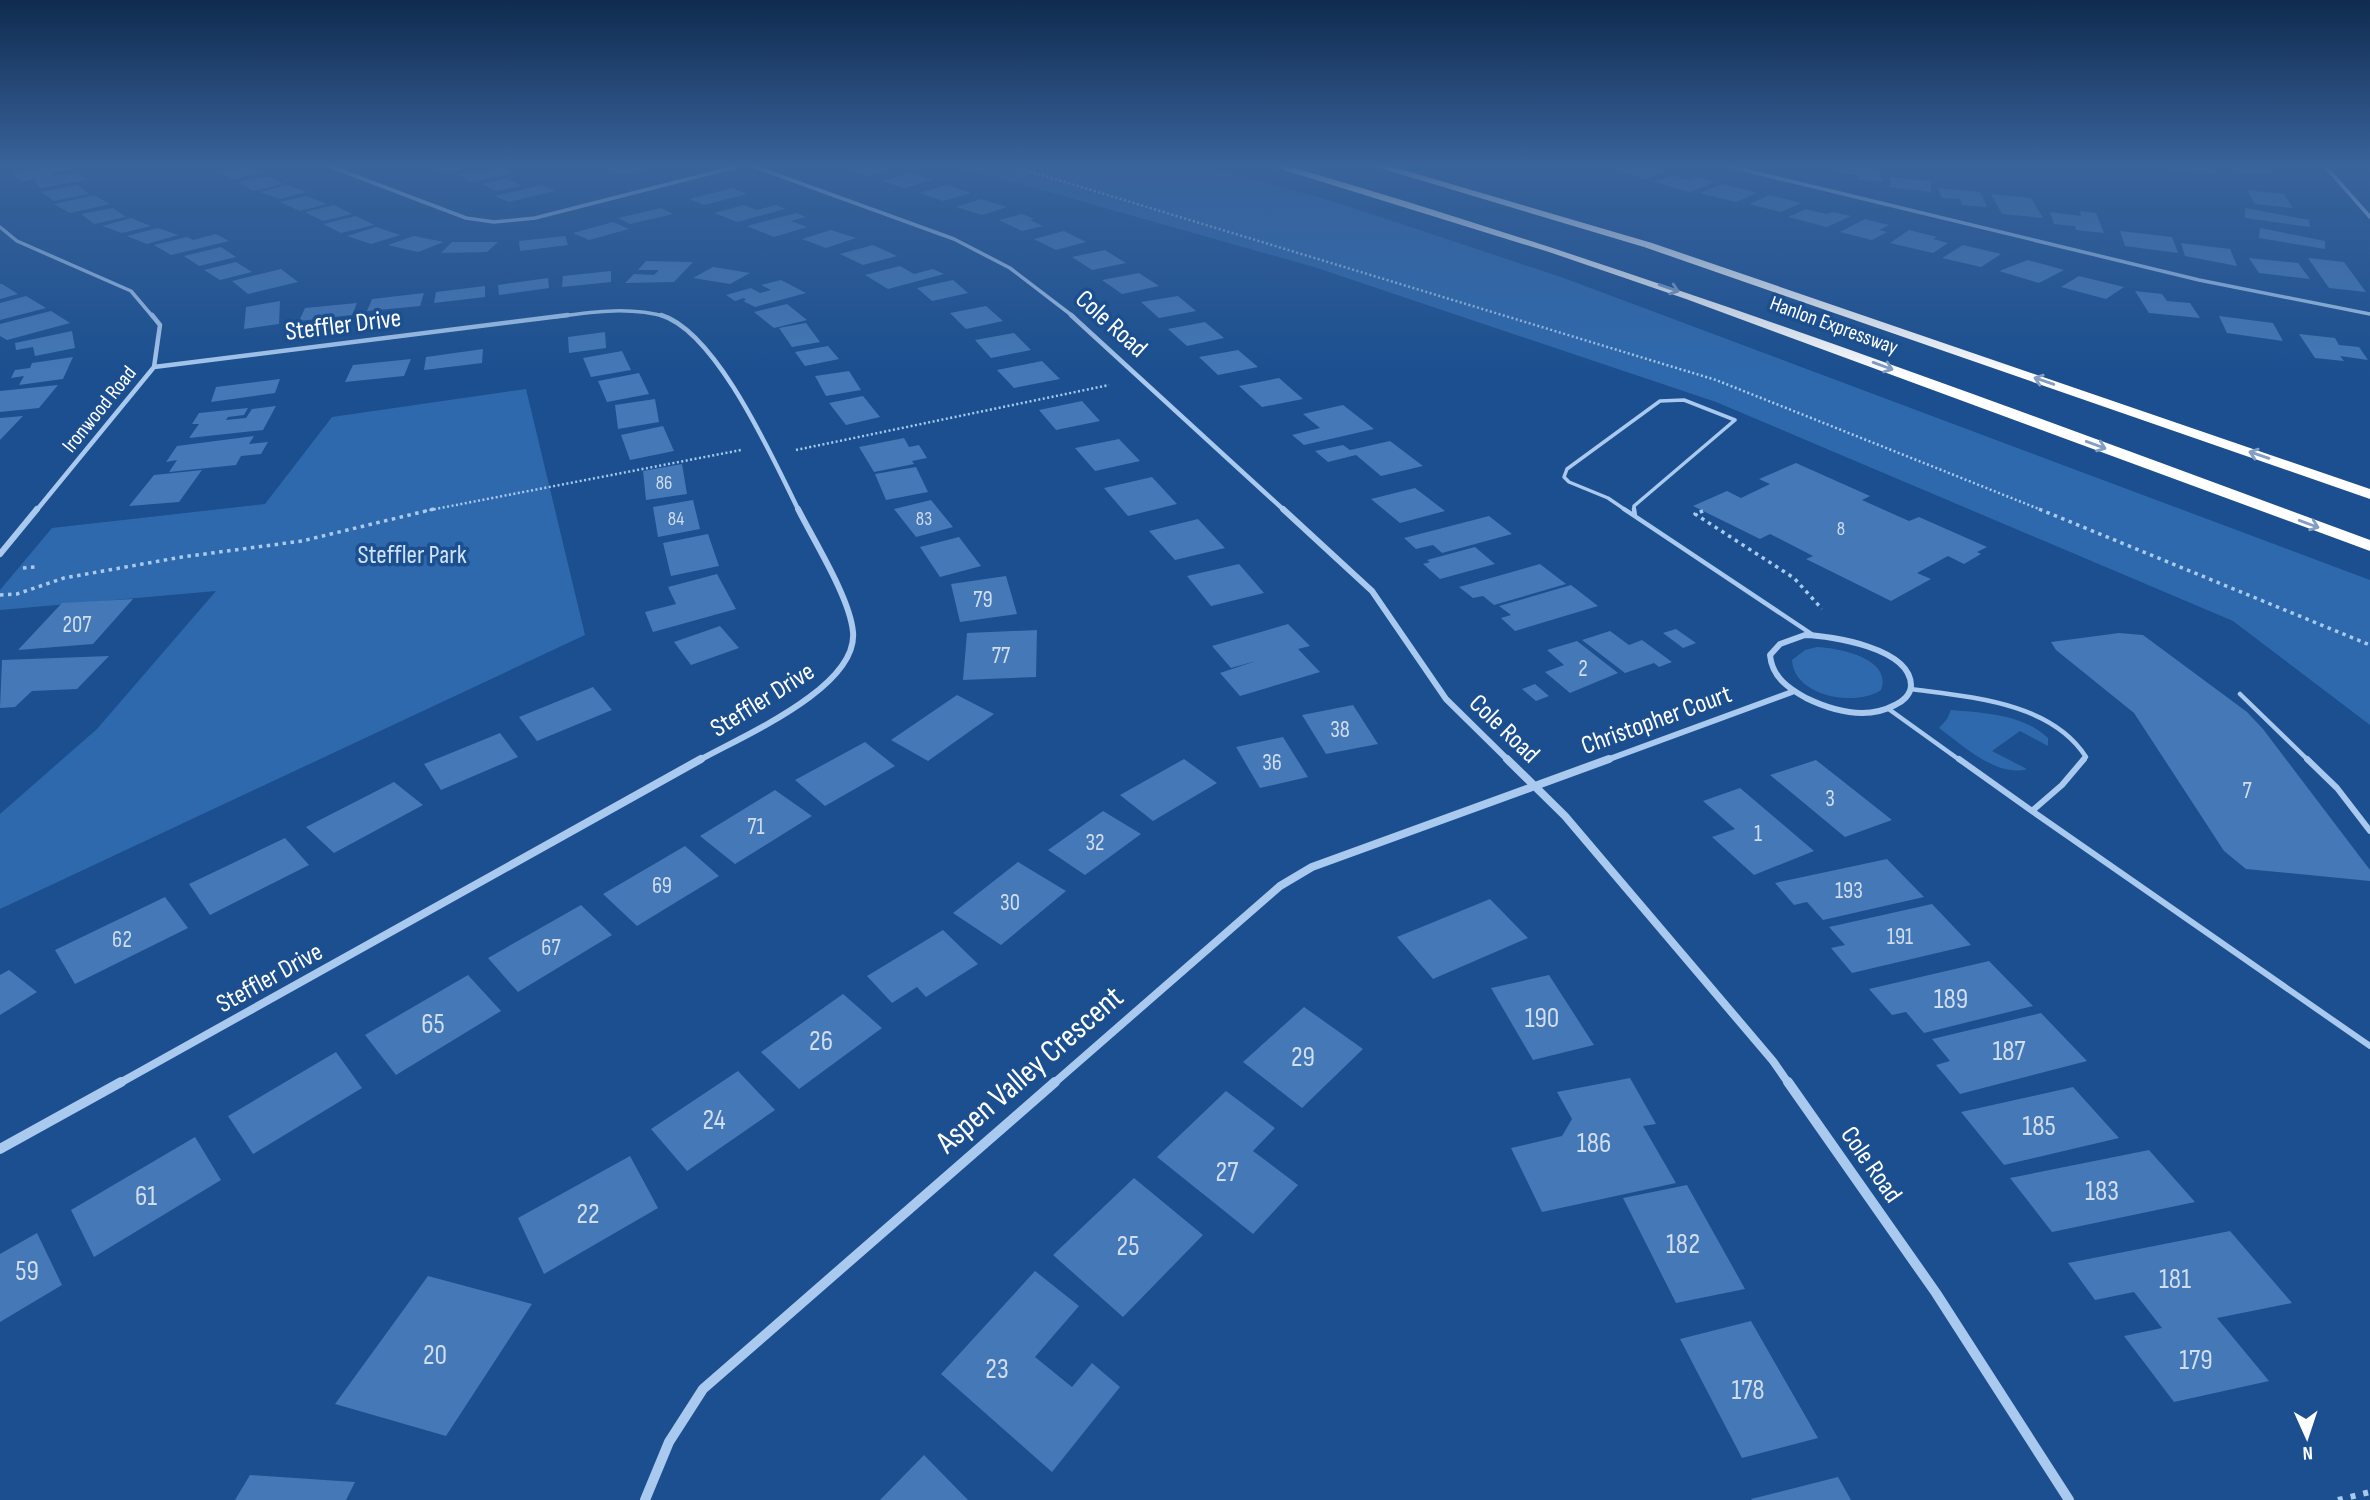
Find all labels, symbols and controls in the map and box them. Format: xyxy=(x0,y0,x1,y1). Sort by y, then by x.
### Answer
one-way arrow xyxy=(1657,283,1679,295)
street label: Cole Road xyxy=(1069,284,1153,364)
street label: Hanlon Expressway xyxy=(1766,291,1901,360)
street label: Steffler Drive xyxy=(283,303,403,348)
one-way arrow xyxy=(1871,360,1893,373)
street label: Ironwood Road xyxy=(57,361,142,458)
one-way arrow xyxy=(2034,374,2056,386)
one-way arrow xyxy=(2084,439,2106,452)
one-way arrow xyxy=(2249,448,2271,460)
house number: 86 xyxy=(656,472,672,495)
house number: 84 xyxy=(668,508,684,531)
house number: 83 xyxy=(916,508,932,531)
house number: 8 xyxy=(1837,518,1845,541)
one-way arrow xyxy=(2298,518,2320,531)
park label: Steffler Park xyxy=(357,540,467,571)
house number: 79 xyxy=(973,586,993,614)
house number: 207 xyxy=(63,611,91,639)
house number: 77 xyxy=(992,642,1010,670)
house number: 2 xyxy=(1578,655,1588,683)
street label: Steffler Drive xyxy=(705,656,820,744)
street label: Christopher Court xyxy=(1577,679,1736,762)
street label: Cole Road xyxy=(1462,688,1546,770)
house number: 38 xyxy=(1330,716,1350,744)
house number: 36 xyxy=(1262,749,1282,777)
house number: 7 xyxy=(2242,777,2252,805)
house number: 3 xyxy=(1825,785,1835,813)
house number: 71 xyxy=(747,813,765,841)
house number: 1 xyxy=(1754,820,1762,848)
house number: 32 xyxy=(1085,829,1105,857)
house number: 69 xyxy=(652,872,672,900)
house number: 193 xyxy=(1835,877,1863,905)
house number: 30 xyxy=(1000,889,1020,917)
house number: 191 xyxy=(1887,923,1913,951)
house number: 62 xyxy=(112,926,132,954)
house number: 67 xyxy=(541,934,561,962)
street label: Steffler Drive xyxy=(211,937,328,1020)
street label: Aspen Valley Crescent xyxy=(928,978,1132,1163)
house number: 189 xyxy=(1934,983,1968,1016)
house number: 190 xyxy=(1525,1002,1559,1035)
house number: 65 xyxy=(421,1008,445,1041)
house number: 26 xyxy=(809,1025,833,1058)
house number: 187 xyxy=(1992,1035,2026,1068)
house number: 29 xyxy=(1291,1041,1315,1074)
house number: 24 xyxy=(702,1104,726,1137)
house number: 185 xyxy=(2022,1110,2056,1143)
street label: Cole Road xyxy=(1833,1121,1908,1209)
house number: 186 xyxy=(1577,1127,1611,1160)
house number: 27 xyxy=(1216,1156,1238,1189)
house number: 183 xyxy=(2085,1175,2119,1208)
house number: 61 xyxy=(135,1180,157,1213)
house number: 22 xyxy=(576,1198,600,1231)
house number: 182 xyxy=(1666,1228,1700,1261)
house number: 25 xyxy=(1117,1230,1139,1263)
house number: 59 xyxy=(15,1255,39,1288)
house number: 181 xyxy=(2159,1263,2191,1296)
house number: 20 xyxy=(423,1339,447,1372)
house number: 179 xyxy=(2179,1344,2213,1377)
house number: 23 xyxy=(985,1353,1009,1386)
house number: 178 xyxy=(1731,1374,1765,1407)
north arrow xyxy=(2272,1402,2342,1472)
text: N xyxy=(2302,1441,2313,1464)

